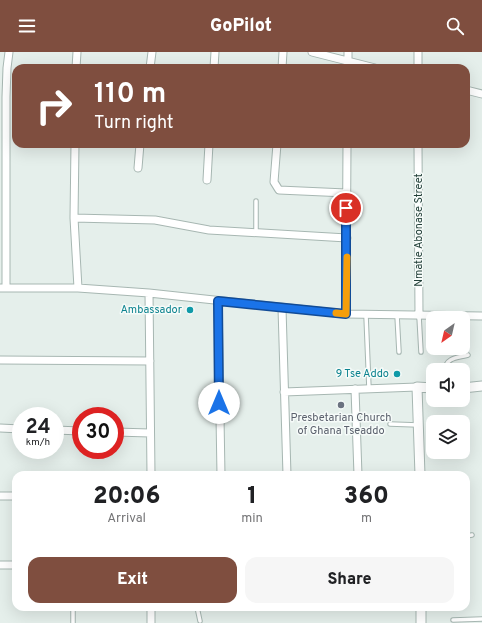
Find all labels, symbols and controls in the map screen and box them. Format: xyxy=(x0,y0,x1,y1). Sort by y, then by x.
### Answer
icon: menu xyxy=(16,15,38,37)
text: GoPilot xyxy=(210,15,272,38)
icon: search xyxy=(444,15,466,37)
text: 110 m xyxy=(94,77,166,113)
icon: right xyxy=(28,80,80,132)
text: Turn right xyxy=(94,112,174,135)
street label: Nmatie Abonase Street xyxy=(412,173,426,287)
pin xyxy=(329,191,363,225)
icon: arrive xyxy=(335,197,357,219)
place label: Ambassador xyxy=(120,303,183,317)
marker: Ambassador xyxy=(185,305,195,315)
north arrow xyxy=(426,311,470,355)
map controls xyxy=(426,311,470,459)
button: sound xyxy=(426,363,470,407)
place label: 9 Tse Addo xyxy=(336,367,389,381)
marker: 9 Tse Addo xyxy=(392,369,402,379)
position arrow xyxy=(198,382,240,424)
marker: Presbetarian Church of Ghana Tseaddo xyxy=(336,400,346,410)
speed limit sign: 30 xyxy=(72,407,124,459)
place label: Presbetarian Church of Ghana Tseaddo xyxy=(290,411,392,438)
text: 24 xyxy=(25,415,51,441)
button: layers xyxy=(426,415,470,459)
text: km/h xyxy=(26,436,50,449)
text: 20:06 xyxy=(93,482,160,512)
text: 1 xyxy=(247,482,257,512)
text: 360 xyxy=(344,482,389,512)
text: Arrival xyxy=(107,511,146,527)
text: min xyxy=(241,511,263,527)
text: m xyxy=(361,511,372,527)
button: Exit xyxy=(28,557,237,603)
button: Share xyxy=(245,557,454,603)

